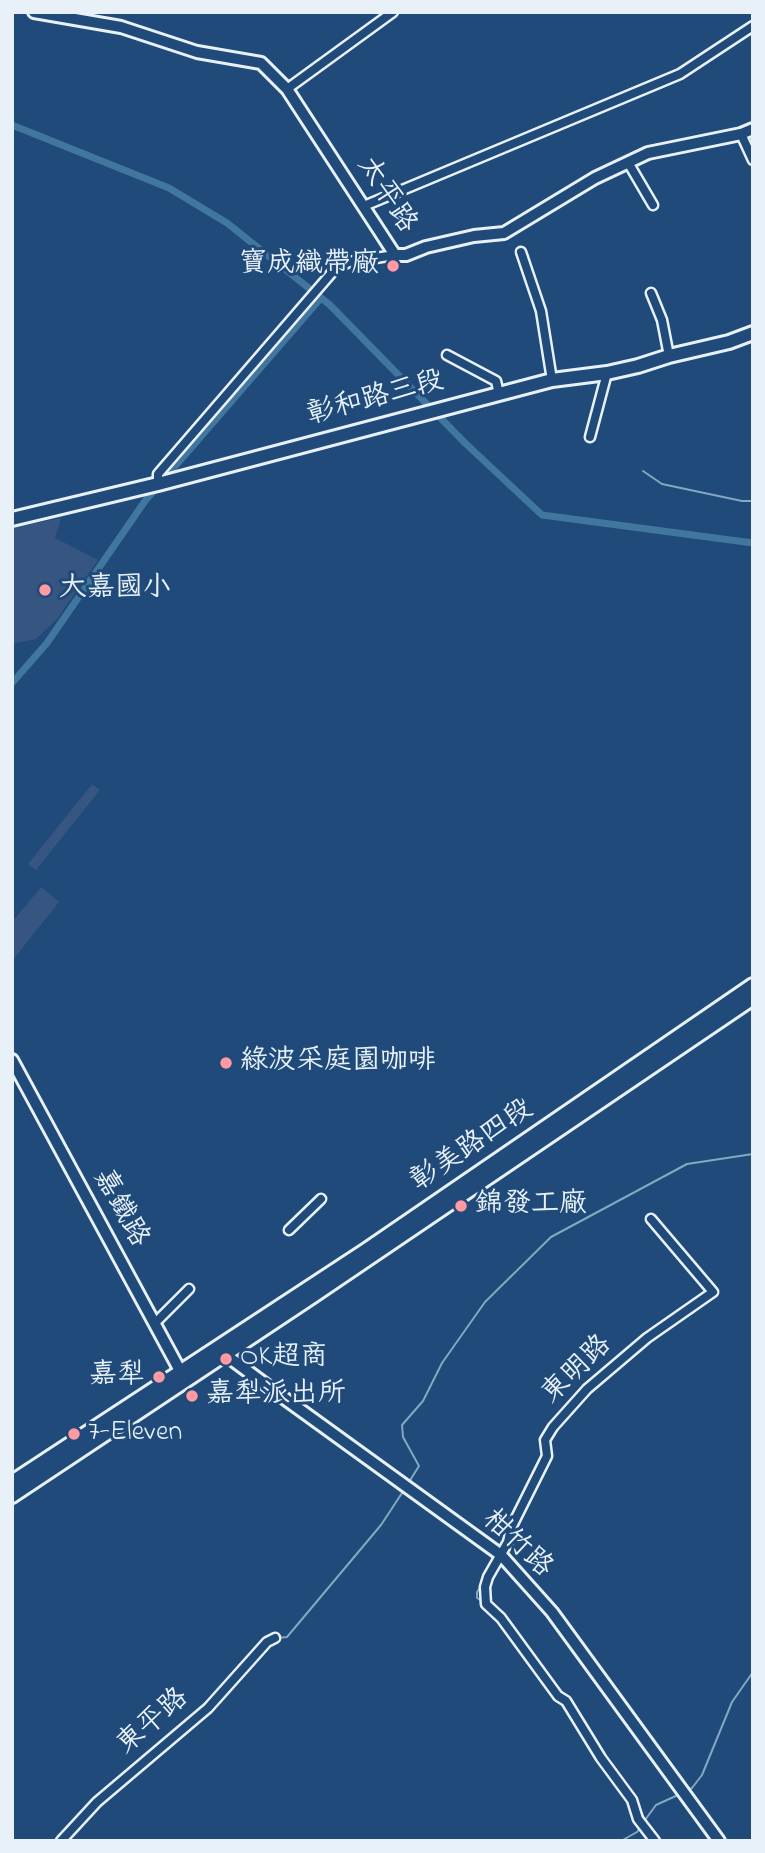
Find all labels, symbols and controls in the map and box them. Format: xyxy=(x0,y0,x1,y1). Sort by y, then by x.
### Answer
street label: 太平路 xyxy=(348,152,422,240)
place label: 寶成織帶廠 xyxy=(239,249,379,283)
marker: 寶成織帶廠 xyxy=(385,258,401,274)
street label: 彰和路三段 xyxy=(304,366,448,434)
place label: 大嘉國小 xyxy=(59,573,171,607)
marker: 大嘉國小 xyxy=(37,582,53,598)
place label: 綠波采庭園咖啡 xyxy=(240,1046,436,1080)
marker: 綠波采庭園咖啡 xyxy=(218,1055,234,1071)
street label: 彰美路四段 xyxy=(406,1094,540,1200)
street label: 嘉鐵路 xyxy=(84,1164,154,1254)
place label: 錦發工廠 xyxy=(475,1189,587,1223)
marker: 錦發工廠 xyxy=(453,1198,469,1214)
street label: 東明路 xyxy=(536,1330,620,1412)
place label: OK超商 xyxy=(240,1342,328,1376)
marker: OK超商 xyxy=(218,1351,234,1367)
place label: 嘉犁 xyxy=(89,1360,145,1394)
marker: 嘉犁 xyxy=(151,1369,167,1385)
place label: 嘉犁派出所 xyxy=(206,1379,346,1413)
marker: 嘉犁派出所 xyxy=(184,1388,200,1404)
place label: 7-Eleven xyxy=(88,1417,182,1451)
marker: 7-Eleven xyxy=(66,1426,82,1442)
street label: 柑竹路 xyxy=(474,1504,558,1586)
street label: 東平路 xyxy=(111,1683,197,1763)

